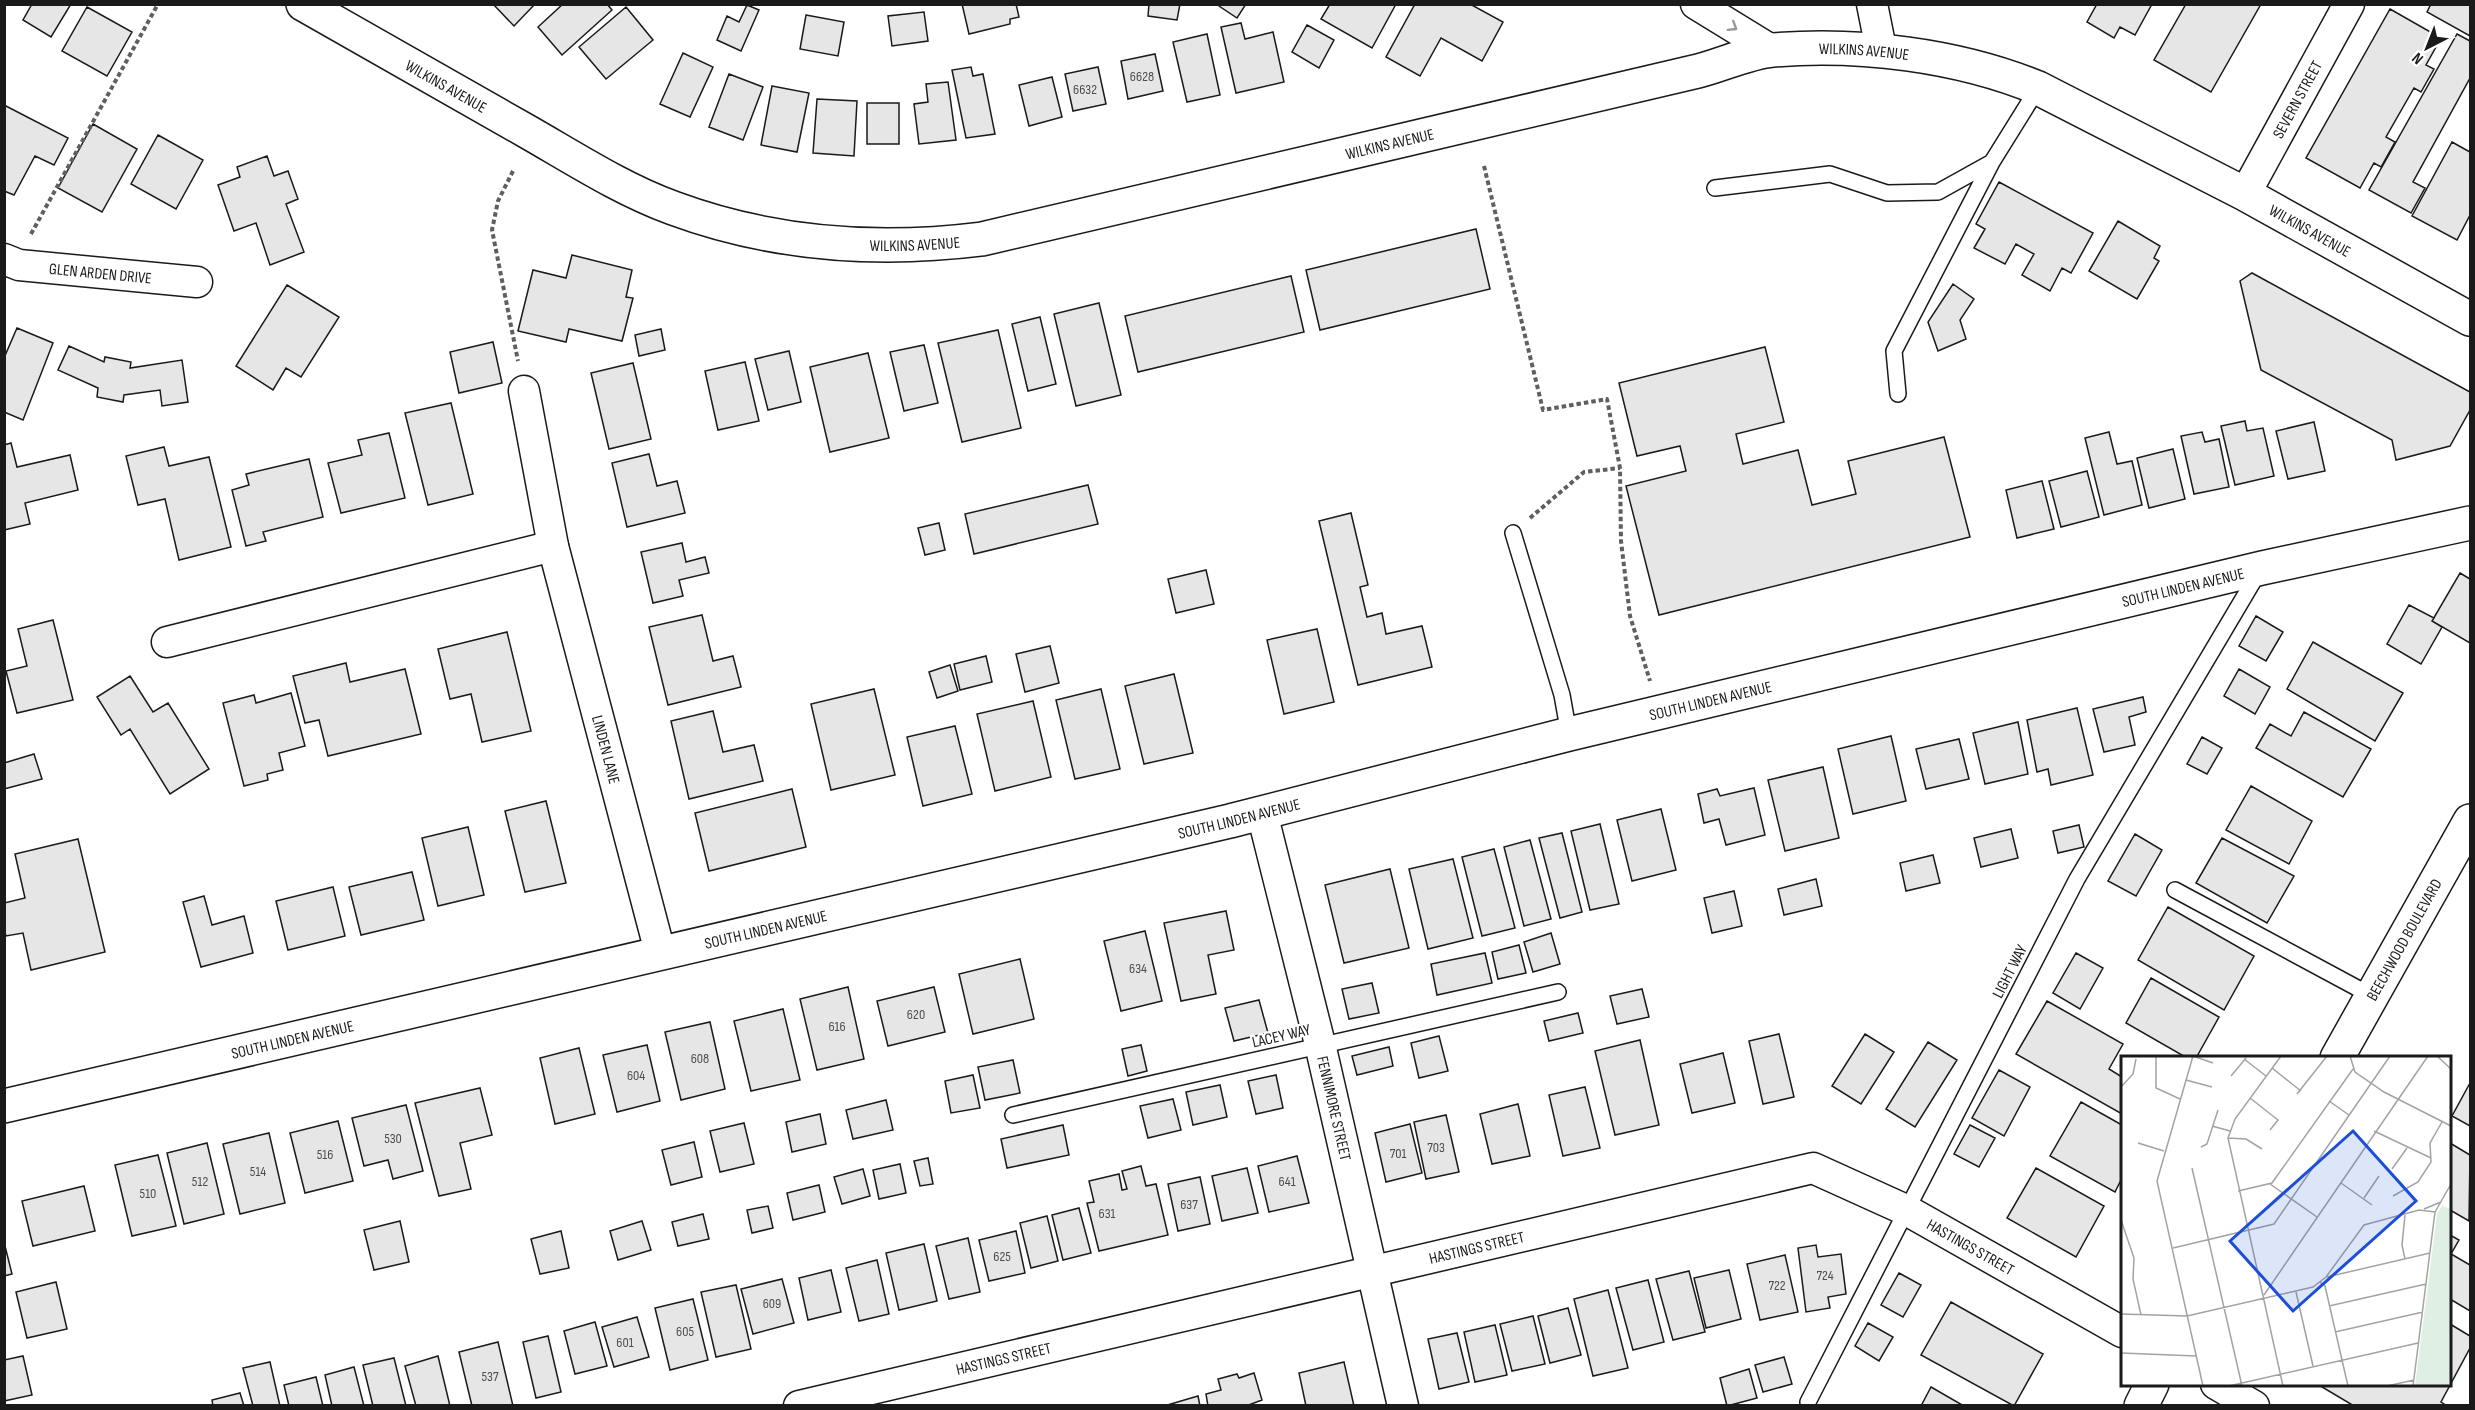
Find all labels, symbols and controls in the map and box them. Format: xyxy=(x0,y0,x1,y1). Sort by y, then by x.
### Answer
north arrow xyxy=(2397,18,2457,78)
one-way arrow xyxy=(1727,20,1737,32)
street label: WILKINS AVENUE xyxy=(1819,40,1910,65)
text: N xyxy=(2408,48,2427,68)
street label: WILKINS AVENUE xyxy=(402,57,490,118)
street label: SEVERN STREET xyxy=(2269,57,2327,142)
house number: 6628 xyxy=(1130,68,1154,85)
house number: 6632 xyxy=(1073,81,1097,98)
street label: WILKINS AVENUE xyxy=(1344,125,1436,164)
street label: WILKINS AVENUE xyxy=(2265,201,2354,262)
street label: WILKINS AVENUE xyxy=(869,233,961,256)
street label: GLEN ARDEN DRIVE xyxy=(48,260,153,289)
street label: SOUTH LINDEN AVENUE xyxy=(2120,565,2246,612)
street label: SOUTH LINDEN AVENUE xyxy=(1648,678,1774,725)
street label: LINDEN LANE xyxy=(587,713,623,786)
street label: SOUTH LINDEN AVENUE xyxy=(1176,795,1302,844)
street label: BEECHWOOD BOULEVARD xyxy=(2363,876,2447,1004)
street label: SOUTH LINDEN AVENUE xyxy=(703,907,829,954)
street label: LIGHT WAY xyxy=(1989,942,2032,1001)
house number: 634 xyxy=(1129,960,1147,977)
house number: 620 xyxy=(907,1006,925,1023)
street label: SOUTH LINDEN AVENUE xyxy=(230,1017,356,1064)
house number: 616 xyxy=(828,1018,846,1035)
street label: LACEY WAY xyxy=(1250,1020,1313,1052)
house number: 608 xyxy=(691,1050,709,1067)
street label: FENNIMORE STREET xyxy=(1312,1054,1355,1163)
inset map xyxy=(2121,1056,2451,1386)
house number: 604 xyxy=(627,1067,645,1084)
house number: 530 xyxy=(384,1130,402,1147)
house number: 703 xyxy=(1427,1139,1445,1156)
house number: 701 xyxy=(1390,1145,1406,1162)
house number: 516 xyxy=(317,1146,333,1163)
house number: 514 xyxy=(250,1163,266,1180)
house number: 512 xyxy=(192,1173,208,1190)
house number: 641 xyxy=(1278,1173,1296,1190)
house number: 510 xyxy=(140,1185,156,1202)
house number: 637 xyxy=(1180,1196,1198,1213)
house number: 631 xyxy=(1099,1205,1116,1222)
street label: HASTINGS STREET xyxy=(1923,1216,2018,1280)
street label: HASTINGS STREET xyxy=(1427,1228,1527,1269)
house number: 625 xyxy=(993,1248,1011,1265)
house number: 724 xyxy=(1816,1267,1834,1284)
house number: 722 xyxy=(1768,1277,1786,1294)
house number: 609 xyxy=(763,1295,781,1312)
house number: 605 xyxy=(676,1323,694,1340)
house number: 601 xyxy=(616,1334,634,1351)
street label: HASTINGS STREET xyxy=(954,1339,1054,1380)
house number: 537 xyxy=(481,1368,499,1385)

